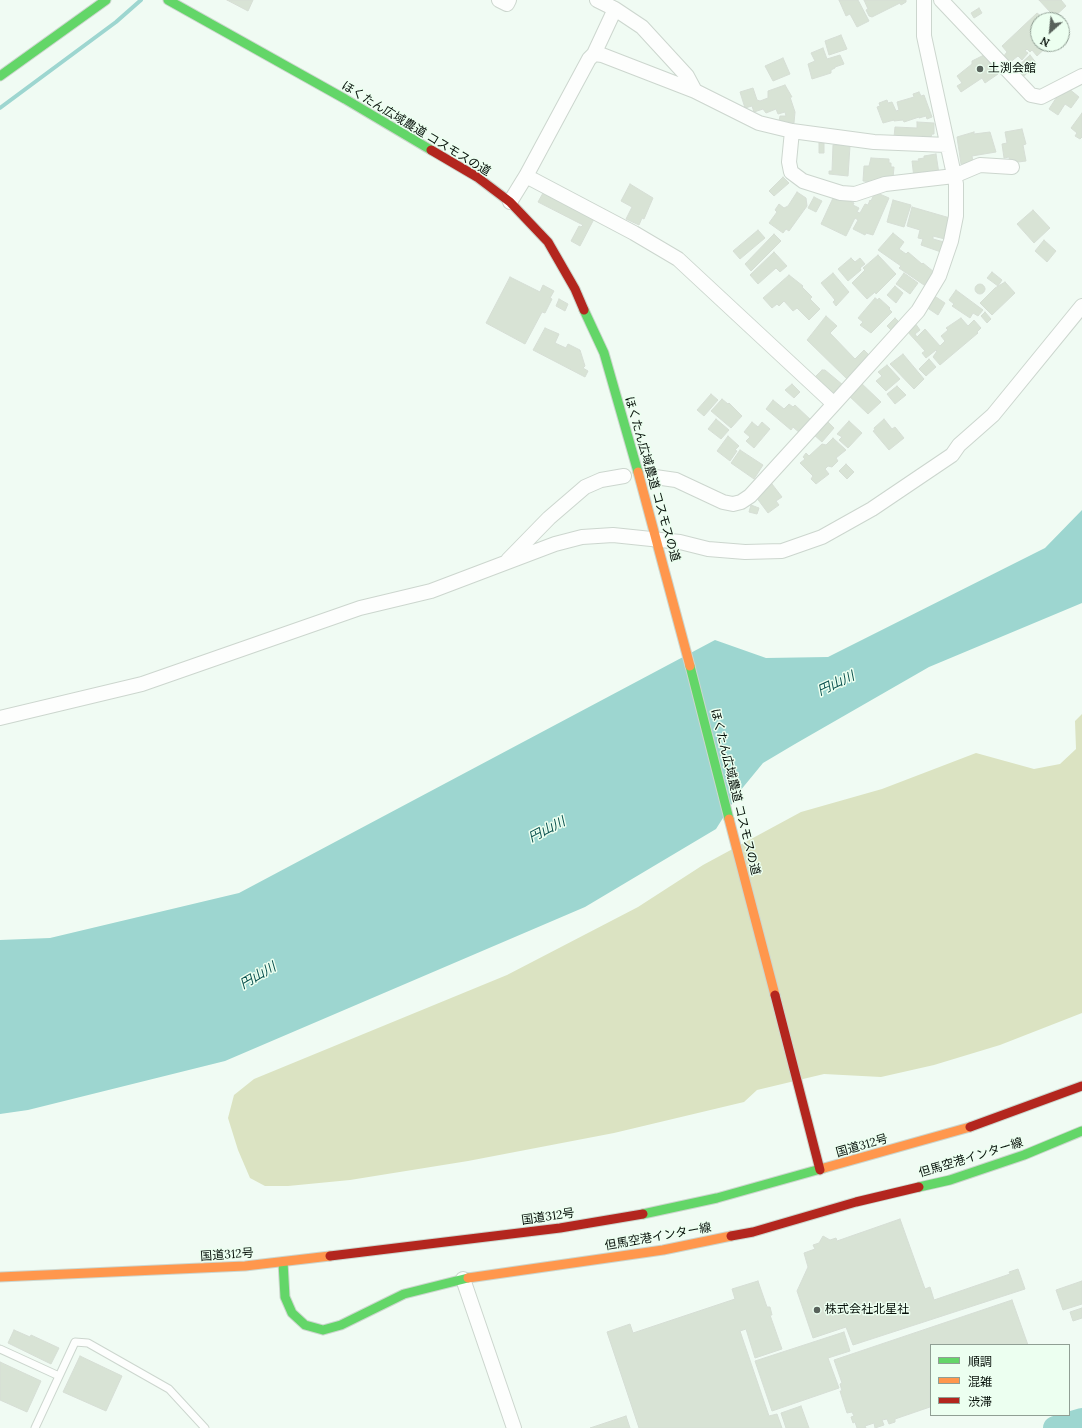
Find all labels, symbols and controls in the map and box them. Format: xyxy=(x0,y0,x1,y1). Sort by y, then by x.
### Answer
north arrow xyxy=(1030,12,1070,52)
text: N xyxy=(1038,34,1052,50)
place label: 土渕会館 xyxy=(988,62,1036,76)
marker: 土渕会館 xyxy=(975,64,985,74)
street label: ほくたん広域農道 コスモスの道 xyxy=(339,79,493,179)
street label: ほくたん広域農道 コスモスの道 xyxy=(621,395,683,563)
water label: 円山川 xyxy=(815,669,857,699)
street label: ほくたん広域農道 コスモスの道 xyxy=(707,707,763,877)
water label: 円山川 xyxy=(526,814,568,846)
water label: 円山川 xyxy=(237,959,279,993)
street label: 国道312号 xyxy=(834,1132,890,1160)
street label: 但馬空港インター線 xyxy=(917,1135,1025,1181)
street label: 国道312号 xyxy=(521,1206,575,1228)
street label: 但馬空港インター線 xyxy=(604,1221,712,1253)
street label: 国道312号 xyxy=(200,1246,254,1264)
place label: 株式会社北星社 xyxy=(825,1303,909,1317)
marker: 株式会社北星社 xyxy=(812,1305,822,1315)
legend xyxy=(930,1344,1070,1416)
text: 順調 xyxy=(968,1354,992,1369)
text: 混雑 xyxy=(968,1374,992,1389)
text: 渋滞 xyxy=(968,1394,992,1409)

